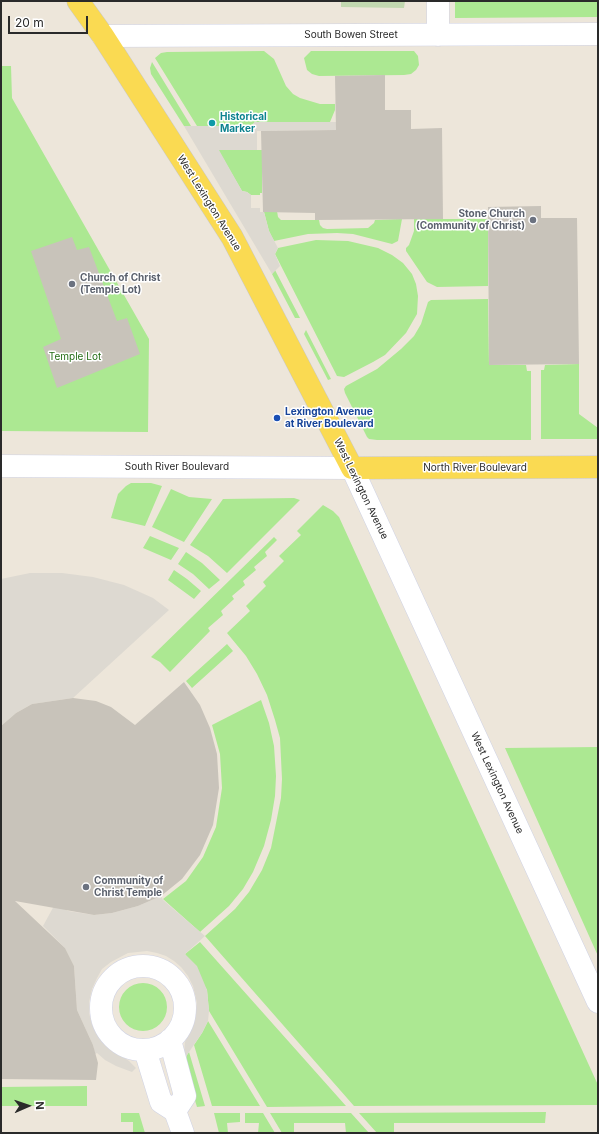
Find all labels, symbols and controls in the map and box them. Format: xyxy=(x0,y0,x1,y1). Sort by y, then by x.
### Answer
scale bar xyxy=(10,8,90,34)
text: 20 m xyxy=(15,15,44,30)
street label: South Bowen Street xyxy=(304,29,398,41)
place label: Historical Marker xyxy=(220,111,267,134)
marker: Historical Marker xyxy=(207,118,217,128)
street label: West Lexington Avenue xyxy=(175,153,243,253)
place label: Stone Church (Community of Christ) xyxy=(416,208,525,232)
marker: Stone Church (Community of Christ) xyxy=(528,215,538,225)
place label: Church of Christ (Temple Lot) xyxy=(80,272,160,296)
marker: Church of Christ (Temple Lot) xyxy=(67,279,77,289)
park label: Temple Lot xyxy=(49,351,101,363)
place label: Lexington Avenue at River Boulevard xyxy=(285,406,374,430)
marker: Lexington Avenue at River Boulevard xyxy=(272,413,282,423)
street label: West Lexington Avenue xyxy=(331,437,391,541)
street label: South River Boulevard xyxy=(125,461,229,473)
street label: North River Boulevard xyxy=(423,462,527,474)
street label: West Lexington Avenue xyxy=(468,730,526,836)
place label: Community of Christ Temple xyxy=(94,875,163,898)
marker: Community of Christ Temple xyxy=(81,882,91,892)
north arrow xyxy=(8,1086,48,1126)
text: N xyxy=(33,1101,47,1110)

